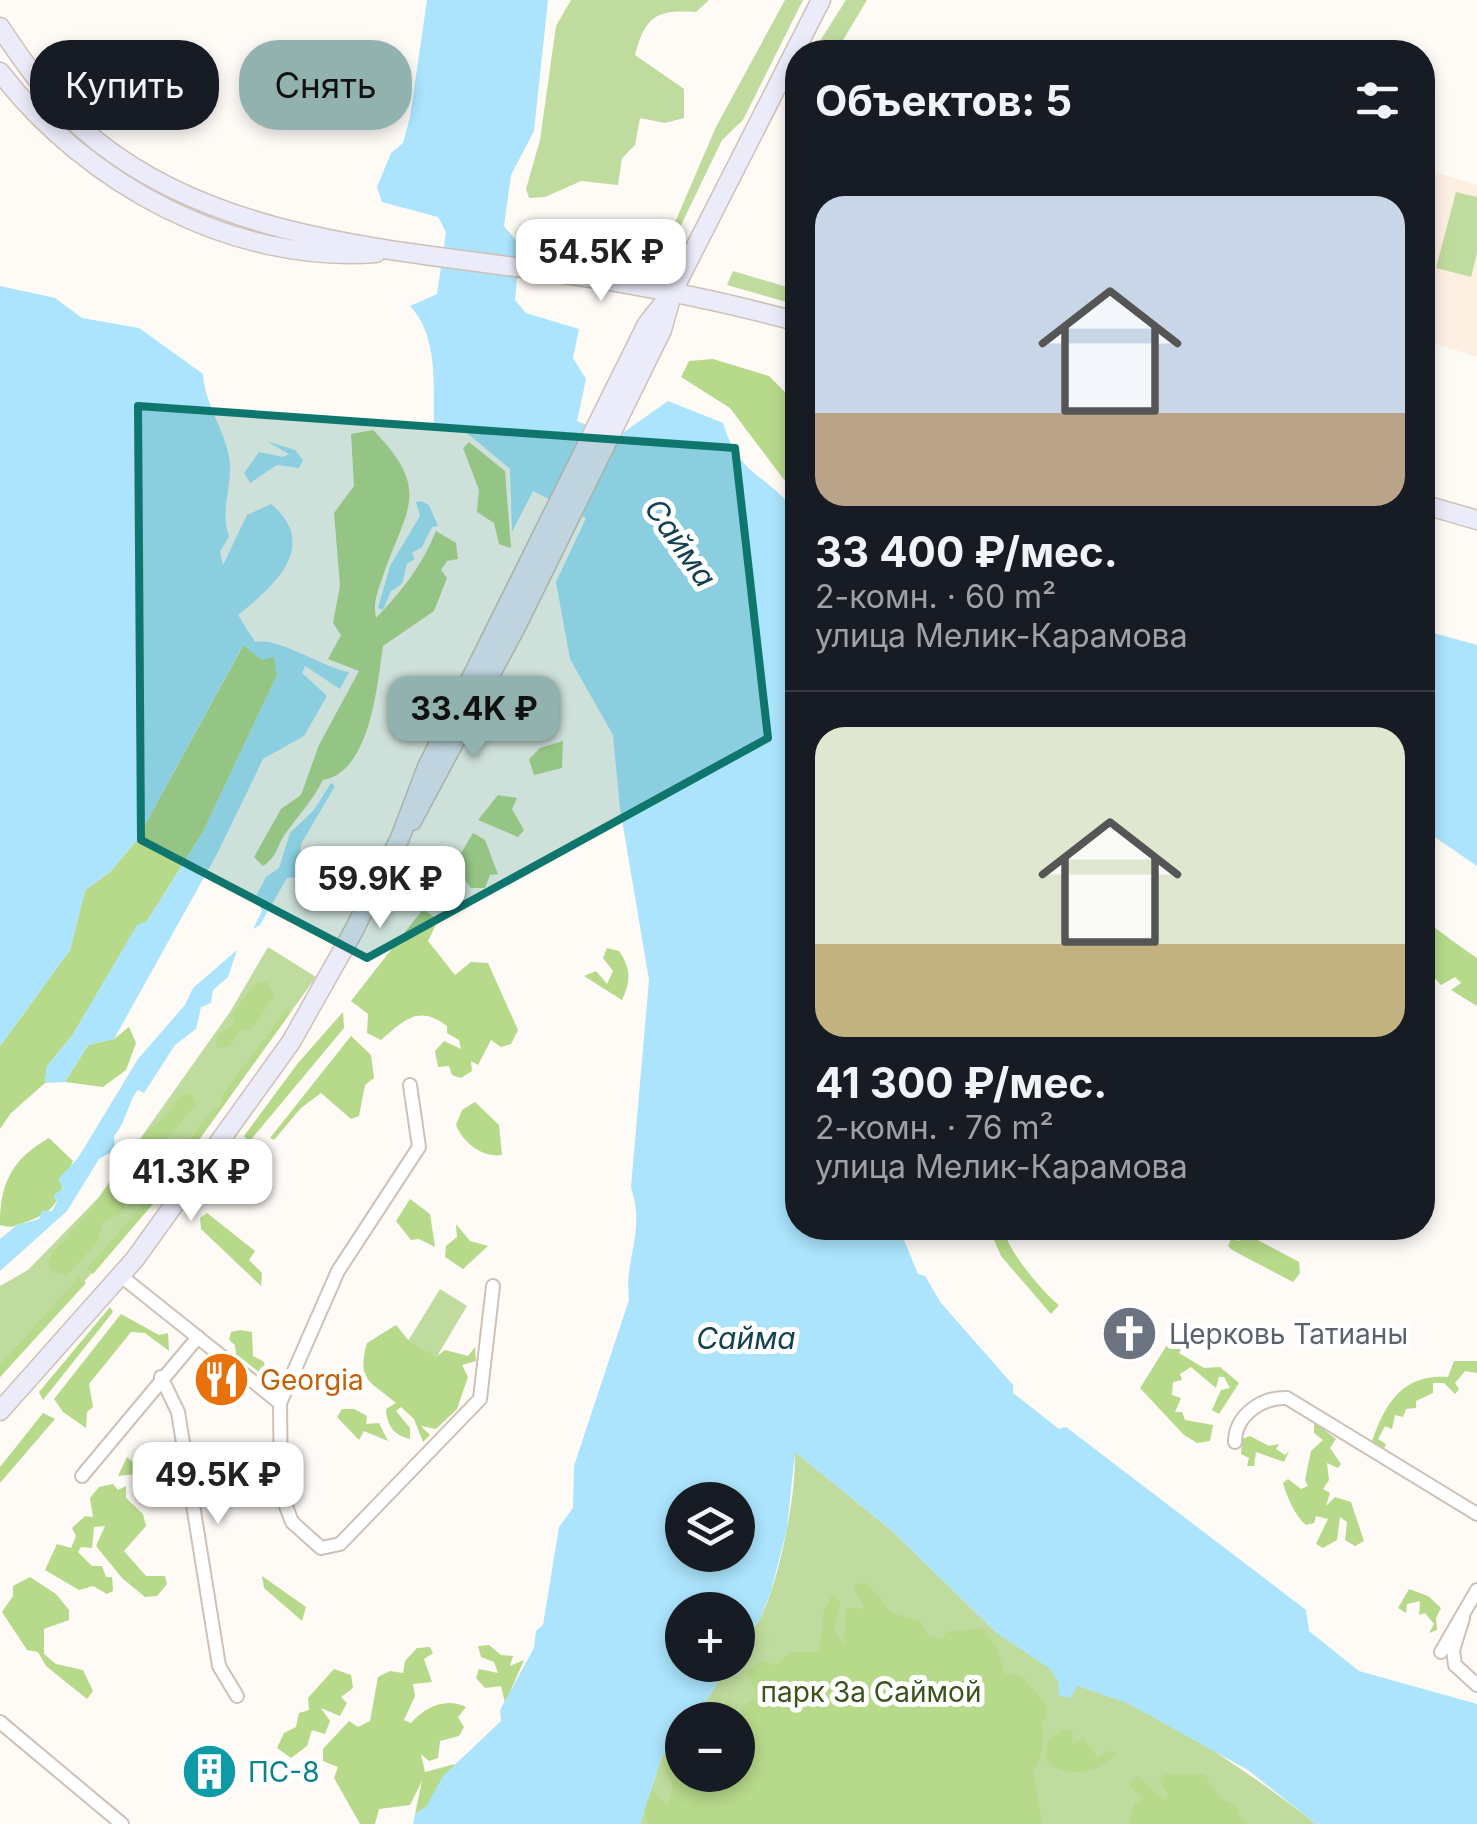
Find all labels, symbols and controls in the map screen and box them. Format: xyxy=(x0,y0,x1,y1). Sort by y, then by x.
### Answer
chip: Купить xyxy=(30,40,219,130)
chip: Снять xyxy=(239,40,412,130)
icon: filters xyxy=(1350,73,1405,128)
text: Объектов: 5 xyxy=(815,75,1072,126)
pin: 54.5K ₽ xyxy=(509,219,693,304)
text: 54.5K ₽ xyxy=(538,232,664,271)
icon: home xyxy=(1020,261,1200,441)
water label: Сайма xyxy=(638,491,724,594)
text: 33 400 ₽/мес. xyxy=(815,526,1118,577)
text: 2-комн. · 60 m² xyxy=(815,577,1056,616)
text: улица Мелик-Карамова xyxy=(815,616,1188,655)
pin: 33.4K ₽ xyxy=(382,676,566,761)
text: 33.4K ₽ xyxy=(410,689,538,728)
icon: home xyxy=(1020,792,1200,972)
pin: 59.9K ₽ xyxy=(288,846,472,931)
text: 59.9K ₽ xyxy=(317,859,443,898)
text: 41 300 ₽/мес. xyxy=(815,1057,1107,1108)
text: 2-комн. · 76 m² xyxy=(815,1108,1054,1147)
pin: 41.3K ₽ xyxy=(99,1139,283,1224)
text: улица Мелик-Карамова xyxy=(815,1147,1188,1186)
text: 41.3K ₽ xyxy=(131,1152,251,1191)
church icon: Церковь Татианы xyxy=(1100,1304,1160,1364)
place label: Церковь Татианы xyxy=(1169,1317,1408,1351)
water label: Сайма xyxy=(696,1320,796,1356)
restaurant icon: Georgia xyxy=(191,1350,251,1410)
place label: Georgia xyxy=(260,1363,364,1397)
pin: 49.5K ₽ xyxy=(126,1442,310,1527)
text: 49.5K ₽ xyxy=(155,1455,281,1494)
map controls xyxy=(665,1482,755,1792)
button: layers xyxy=(665,1482,755,1572)
button: + xyxy=(665,1592,755,1682)
park label: парк За Саймой xyxy=(761,1675,981,1709)
button: − xyxy=(665,1702,755,1792)
building icon: ПС-8 xyxy=(179,1742,239,1802)
place label: ПС-8 xyxy=(248,1755,319,1789)

